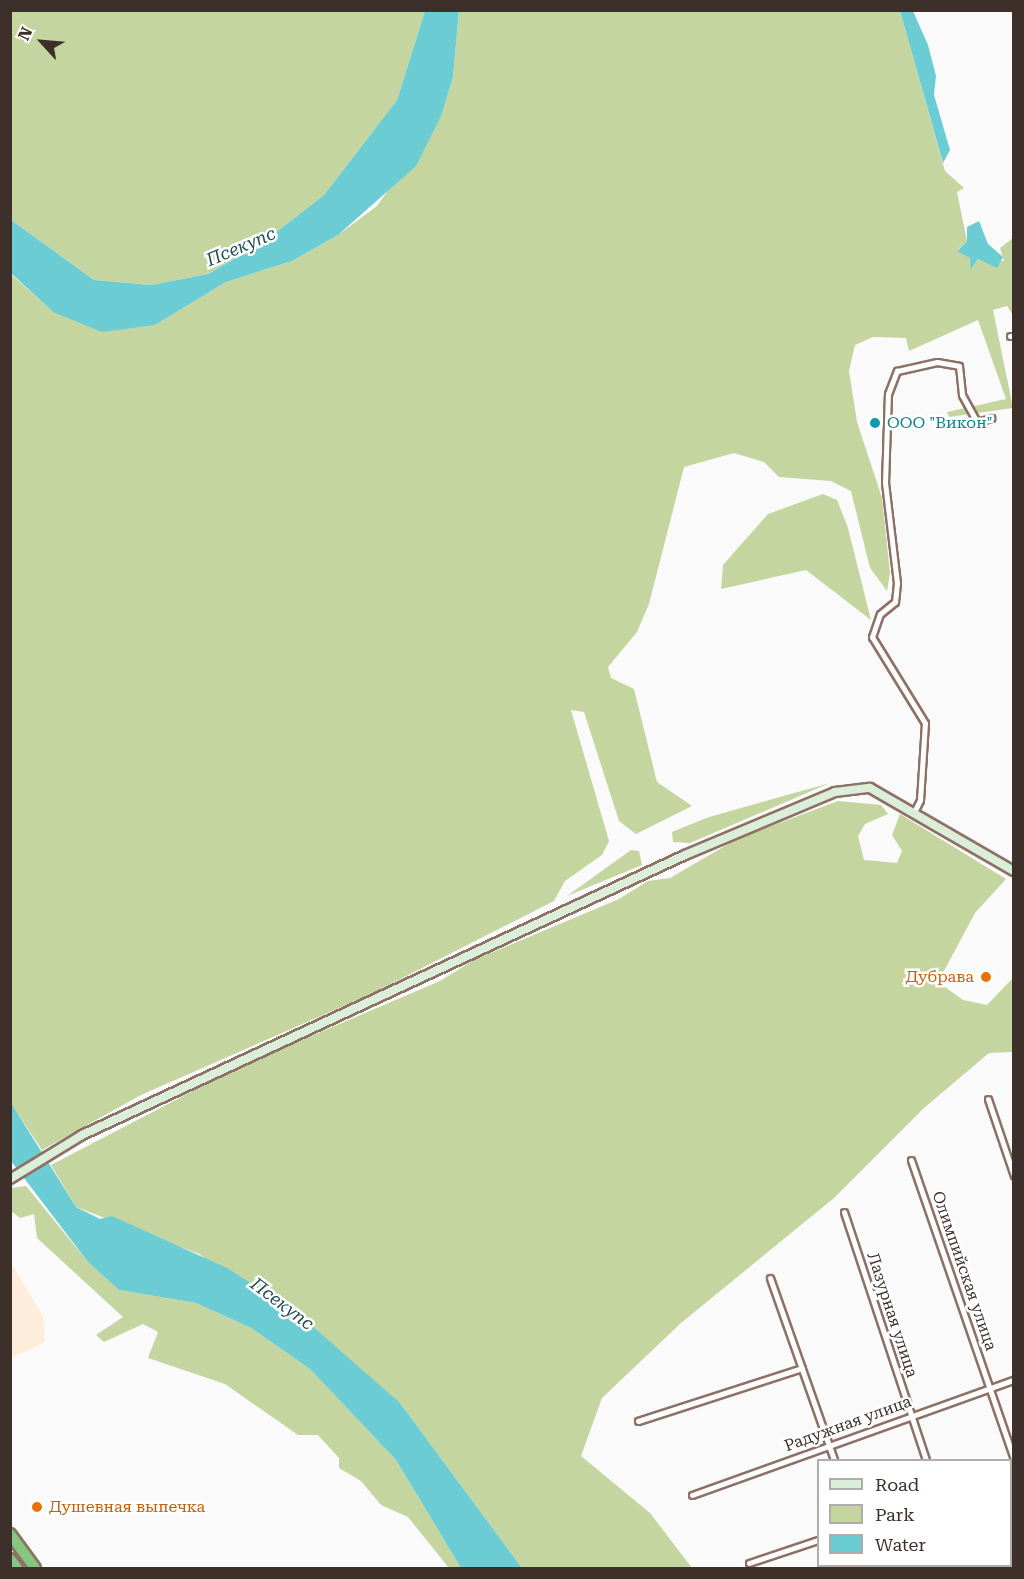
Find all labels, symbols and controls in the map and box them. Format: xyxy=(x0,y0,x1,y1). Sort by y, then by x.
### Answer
north arrow xyxy=(12,12,72,72)
text: N xyxy=(14,24,37,44)
water label: Псекупс xyxy=(203,223,279,271)
place label: ООО "Викон" xyxy=(887,413,993,433)
marker: ООО "Викон" xyxy=(868,416,882,430)
place label: Дубрава xyxy=(906,967,974,987)
marker: Дубрава xyxy=(979,970,993,984)
street label: Олимпийская улица xyxy=(928,1189,1000,1353)
street label: Лазурная улица xyxy=(863,1250,921,1380)
water label: Псекупс xyxy=(246,1273,318,1335)
street label: Радужная улица xyxy=(782,1392,914,1456)
legend xyxy=(817,1459,1012,1567)
text: Road xyxy=(875,1474,919,1495)
place label: Душевная выпечка xyxy=(49,1497,205,1517)
marker: Душевная выпечка xyxy=(30,1500,44,1514)
text: Park xyxy=(875,1504,915,1525)
text: Water xyxy=(875,1534,926,1555)

